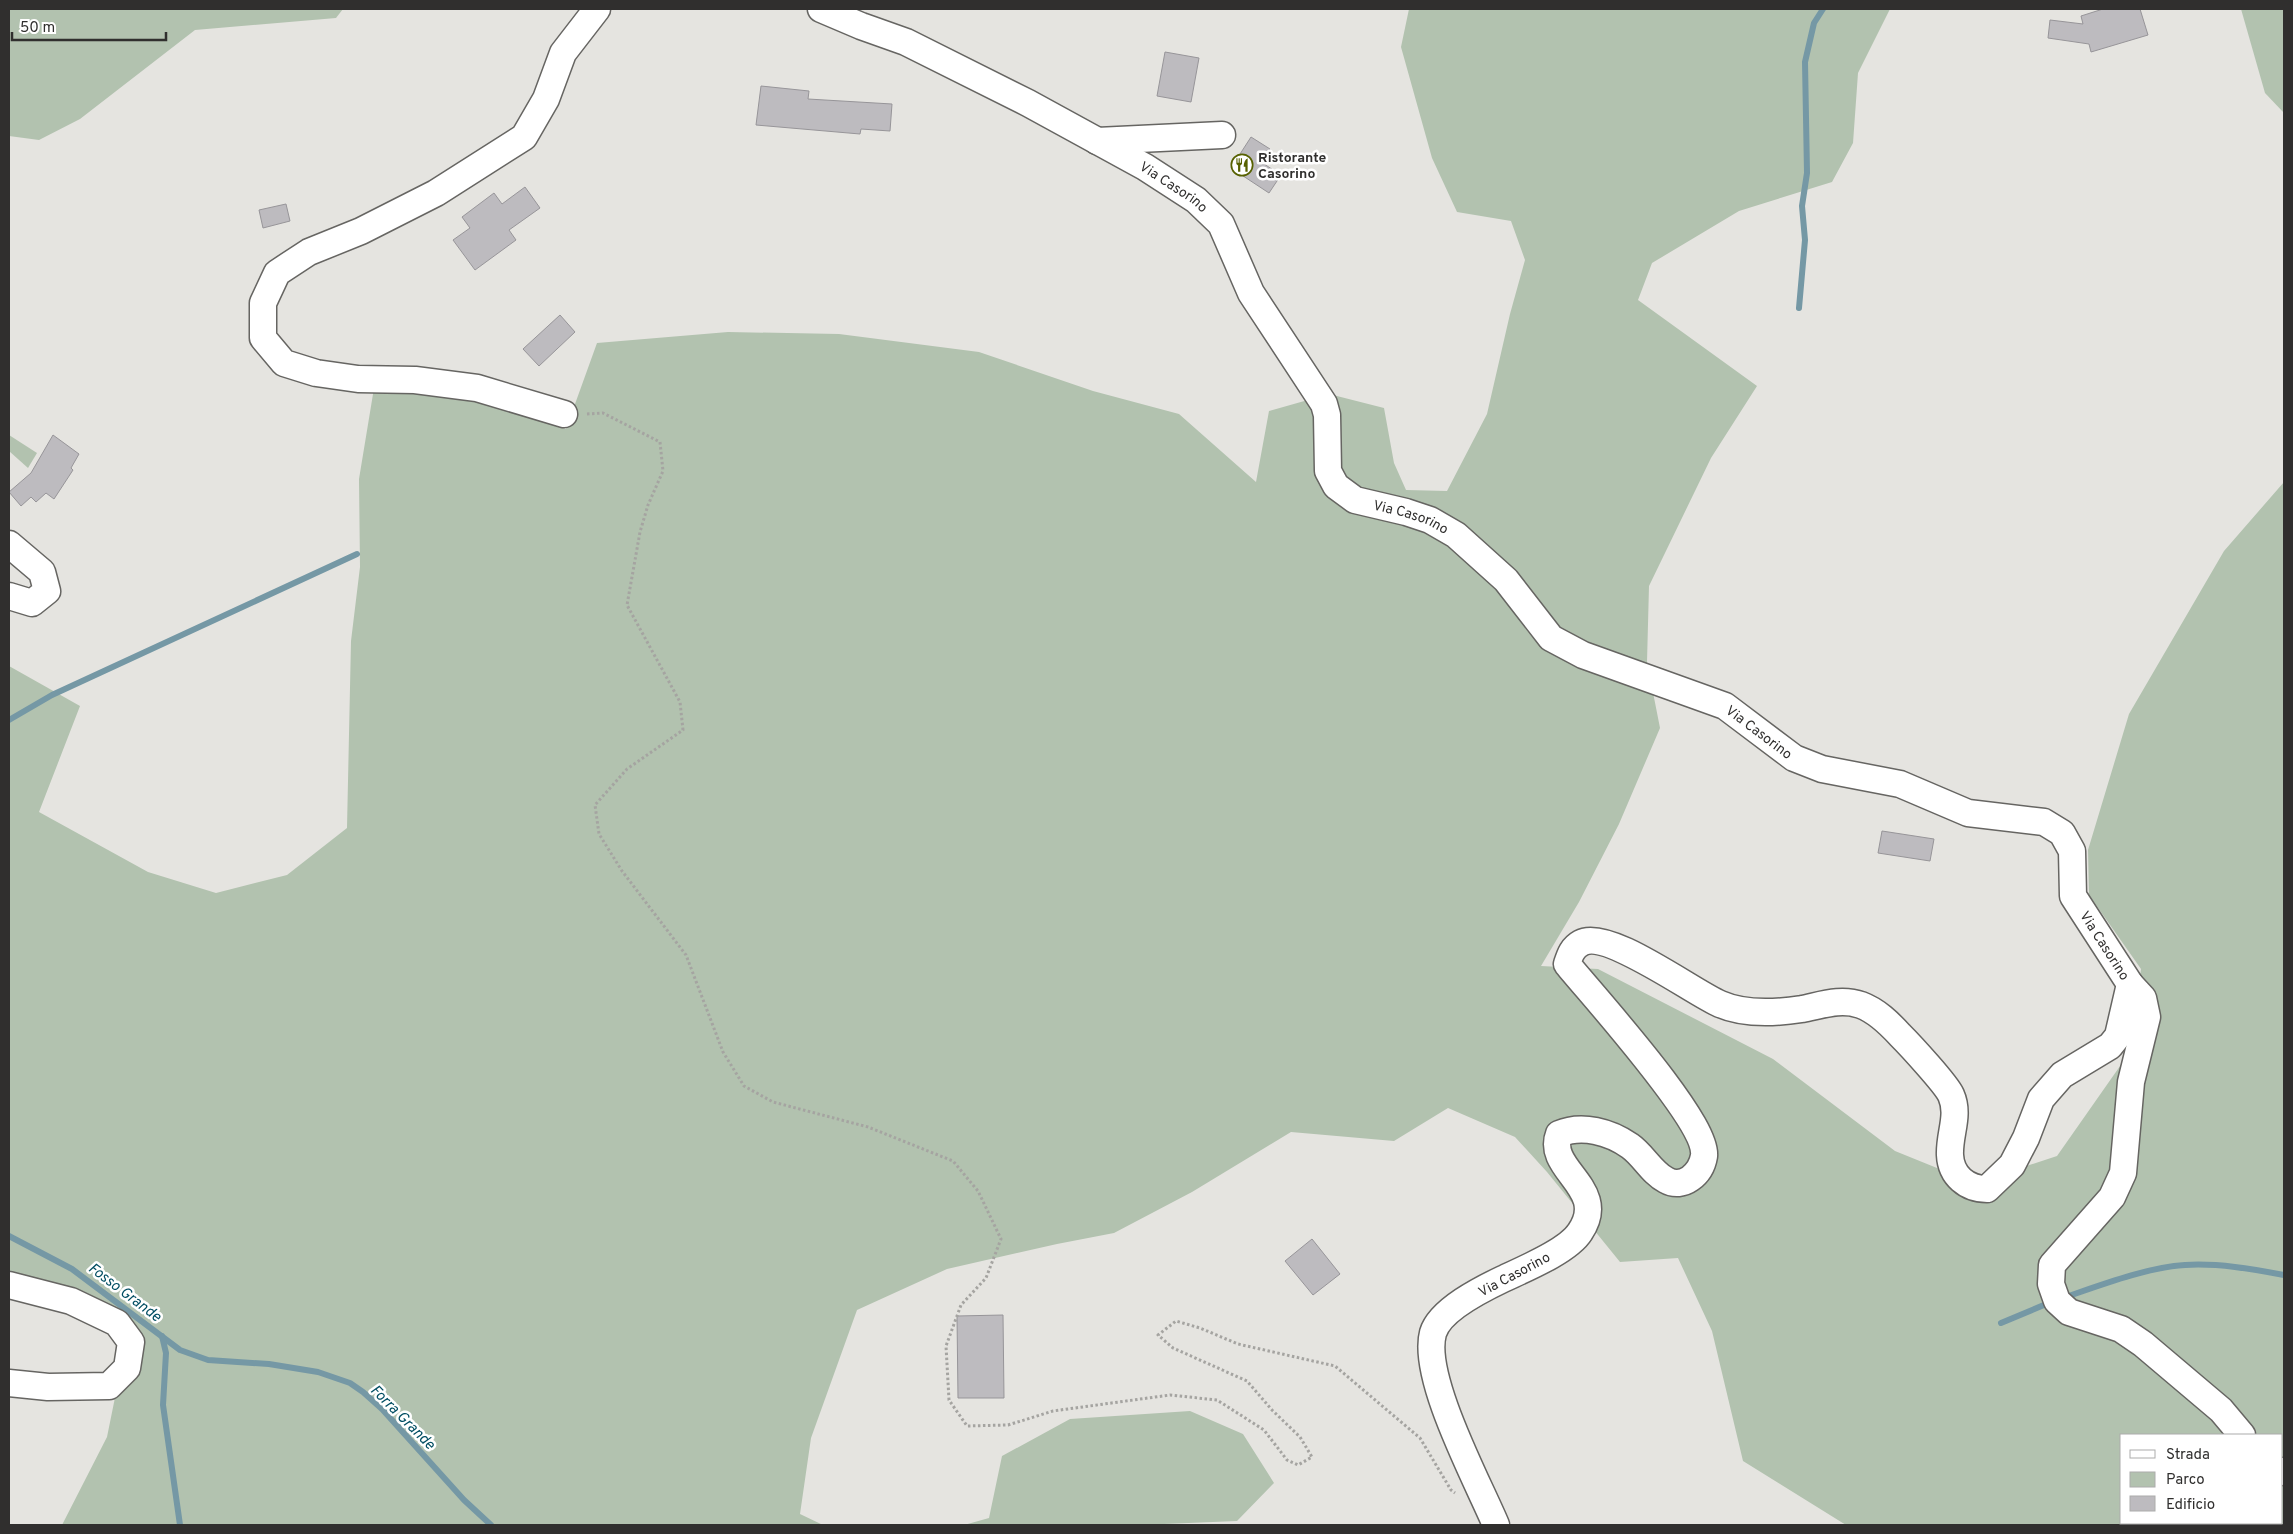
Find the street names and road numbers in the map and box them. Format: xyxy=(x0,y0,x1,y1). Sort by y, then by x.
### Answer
street label: Via Casorino xyxy=(1136,159,1211,217)
street label: Via Casorino xyxy=(1371,498,1451,539)
street label: Via Casorino xyxy=(1722,703,1795,764)
street label: Via Casorino xyxy=(2075,909,2132,984)
street label: Via Casorino xyxy=(1476,1249,1554,1301)

